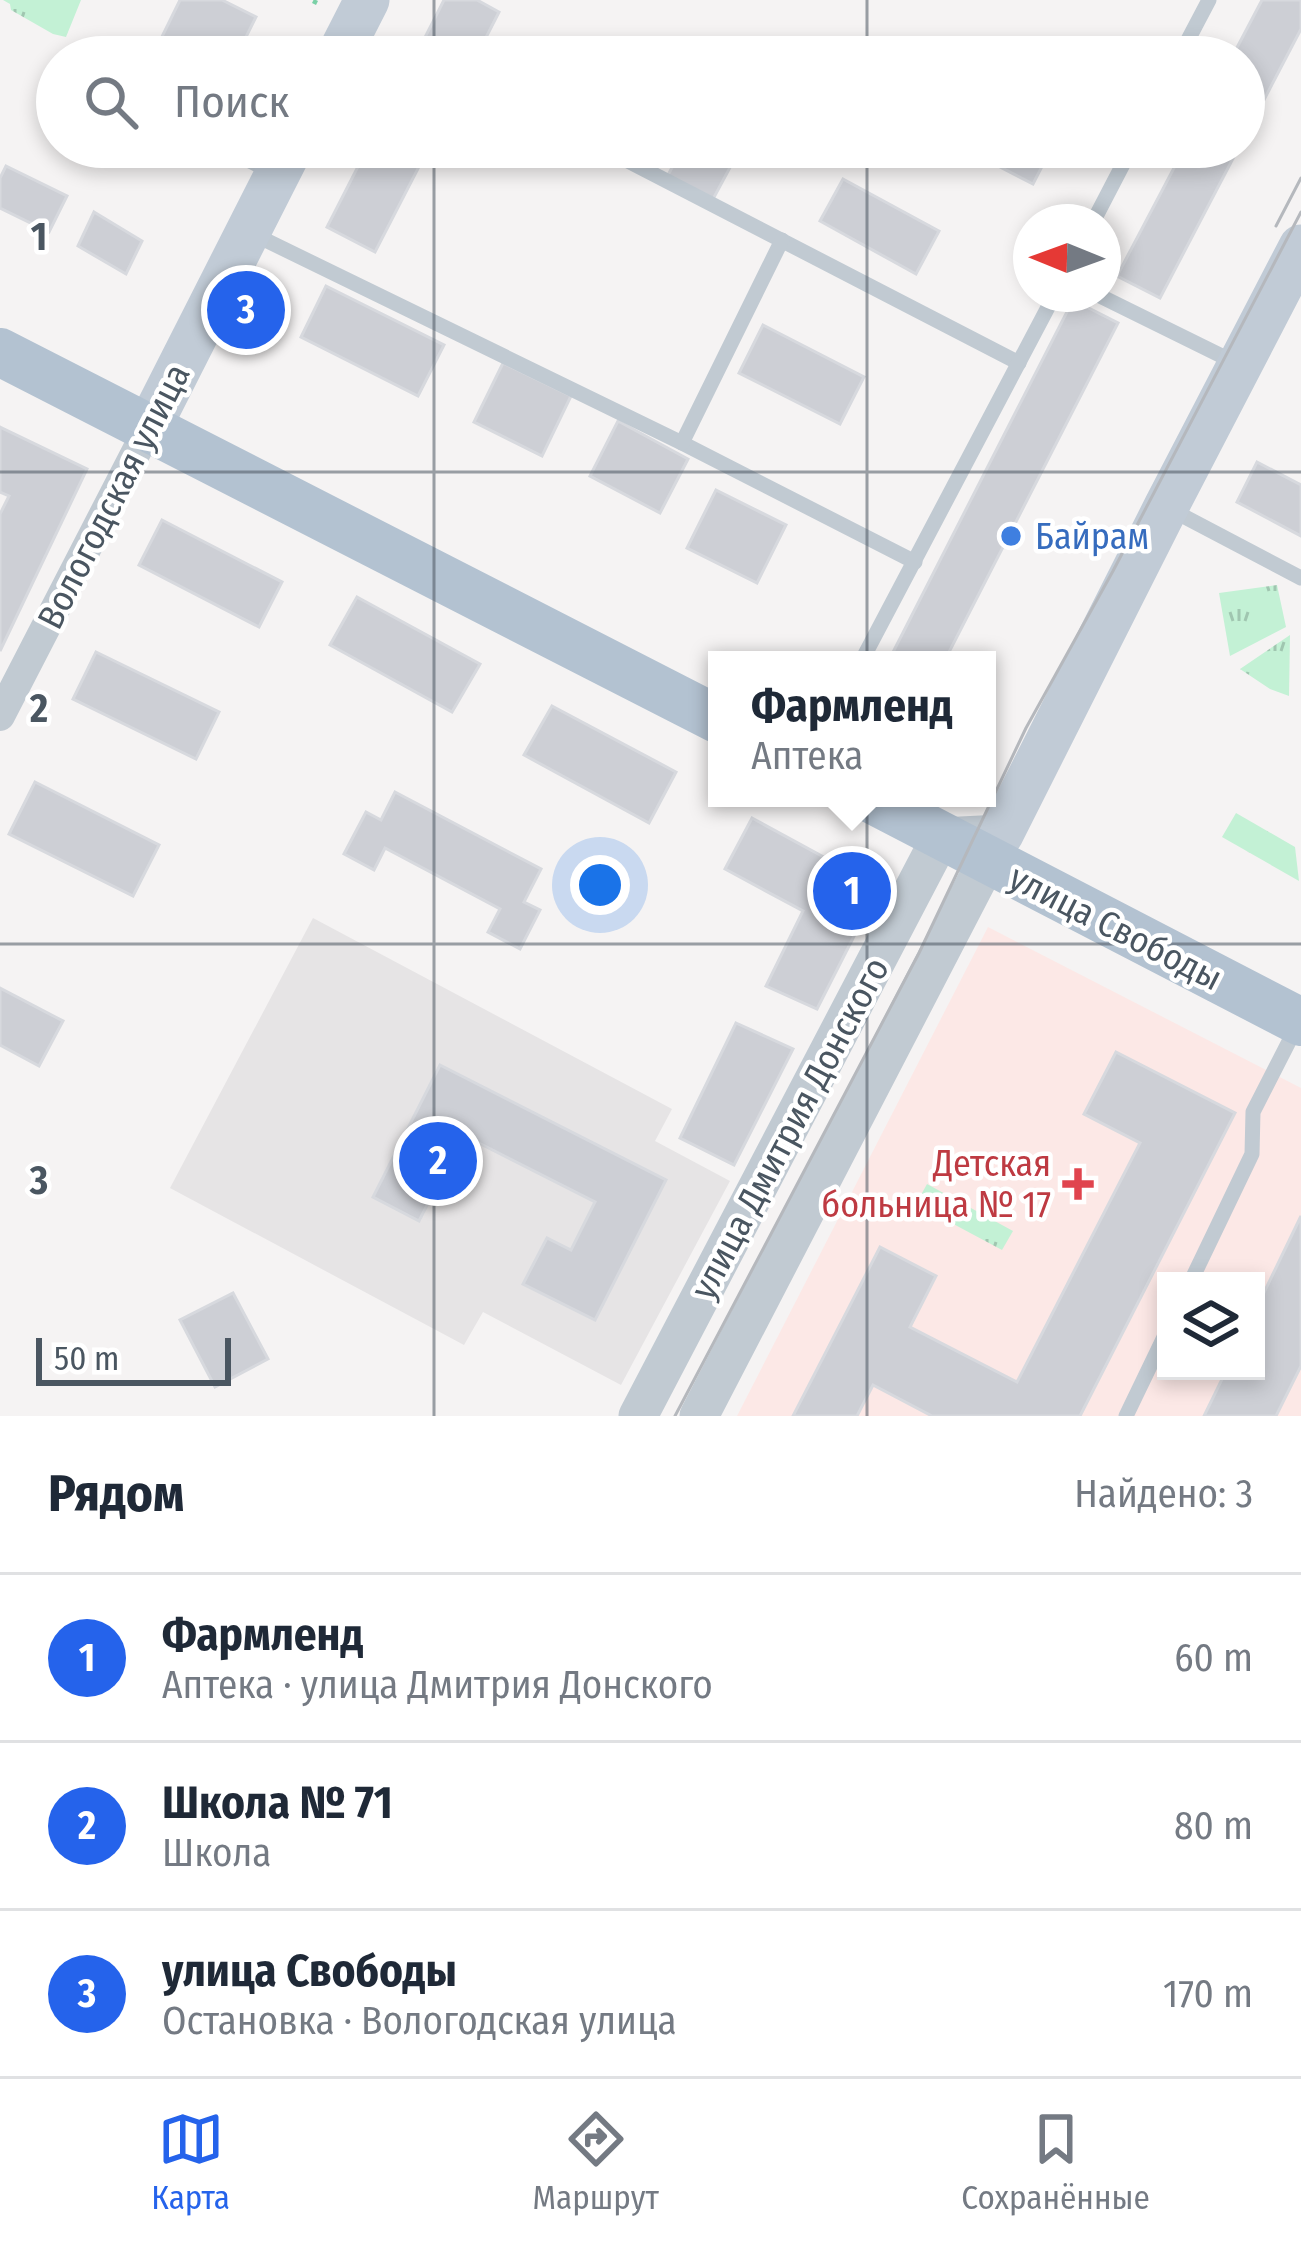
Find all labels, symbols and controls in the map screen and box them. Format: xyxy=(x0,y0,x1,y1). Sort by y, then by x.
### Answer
search box xyxy=(36,36,1265,168)
icon: search xyxy=(78,69,144,135)
text: Поиск xyxy=(174,75,289,129)
north arrow xyxy=(1013,204,1121,312)
text: 1 xyxy=(31,214,47,260)
pin: 3 xyxy=(207,265,285,355)
street label: Вологодская улица xyxy=(28,357,200,636)
place label: Байрам xyxy=(1035,515,1149,559)
marker: Байрам xyxy=(998,523,1024,549)
popup xyxy=(708,651,996,807)
text: Фармленд xyxy=(751,679,953,733)
text: 2 xyxy=(29,686,48,732)
text: Аптека xyxy=(751,733,863,779)
pin: 1 xyxy=(813,846,891,936)
your location xyxy=(570,855,630,915)
street label: улица Свободы xyxy=(1002,855,1229,1000)
street label: улица Дмитрия Донского xyxy=(681,950,899,1307)
pin: 2 xyxy=(399,1116,477,1206)
place label: Детская больница № 17 xyxy=(822,1142,1051,1227)
text: 3 xyxy=(29,1158,48,1204)
marker: Детская больница № 17 xyxy=(1062,1168,1094,1200)
map controls xyxy=(1157,1272,1265,1380)
button: layers xyxy=(1157,1272,1265,1380)
scale bar xyxy=(36,1332,231,1385)
text: 50 m xyxy=(54,1339,119,1379)
text: Рядом xyxy=(48,1463,184,1525)
text: Найдено: 3 xyxy=(1074,1471,1253,1517)
text: Фармленд xyxy=(162,1608,363,1662)
text: 1 xyxy=(79,1635,95,1681)
text: 60 m xyxy=(1174,1635,1253,1681)
text: Аптека · улица Дмитрия Донского xyxy=(162,1662,713,1708)
text: Школа № 71 xyxy=(162,1776,393,1830)
text: 2 xyxy=(78,1803,96,1849)
text: 80 m xyxy=(1174,1803,1253,1849)
text: Школа xyxy=(162,1830,271,1876)
text: улица Свободы xyxy=(162,1944,457,1998)
text: 3 xyxy=(78,1971,96,2017)
text: 170 m xyxy=(1163,1971,1253,2017)
text: Остановка · Вологодская улица xyxy=(162,1998,677,2044)
tab: Карта xyxy=(151,2106,230,2218)
tab: Маршрут xyxy=(533,2106,659,2218)
tab: Сохранённые xyxy=(961,2106,1150,2218)

